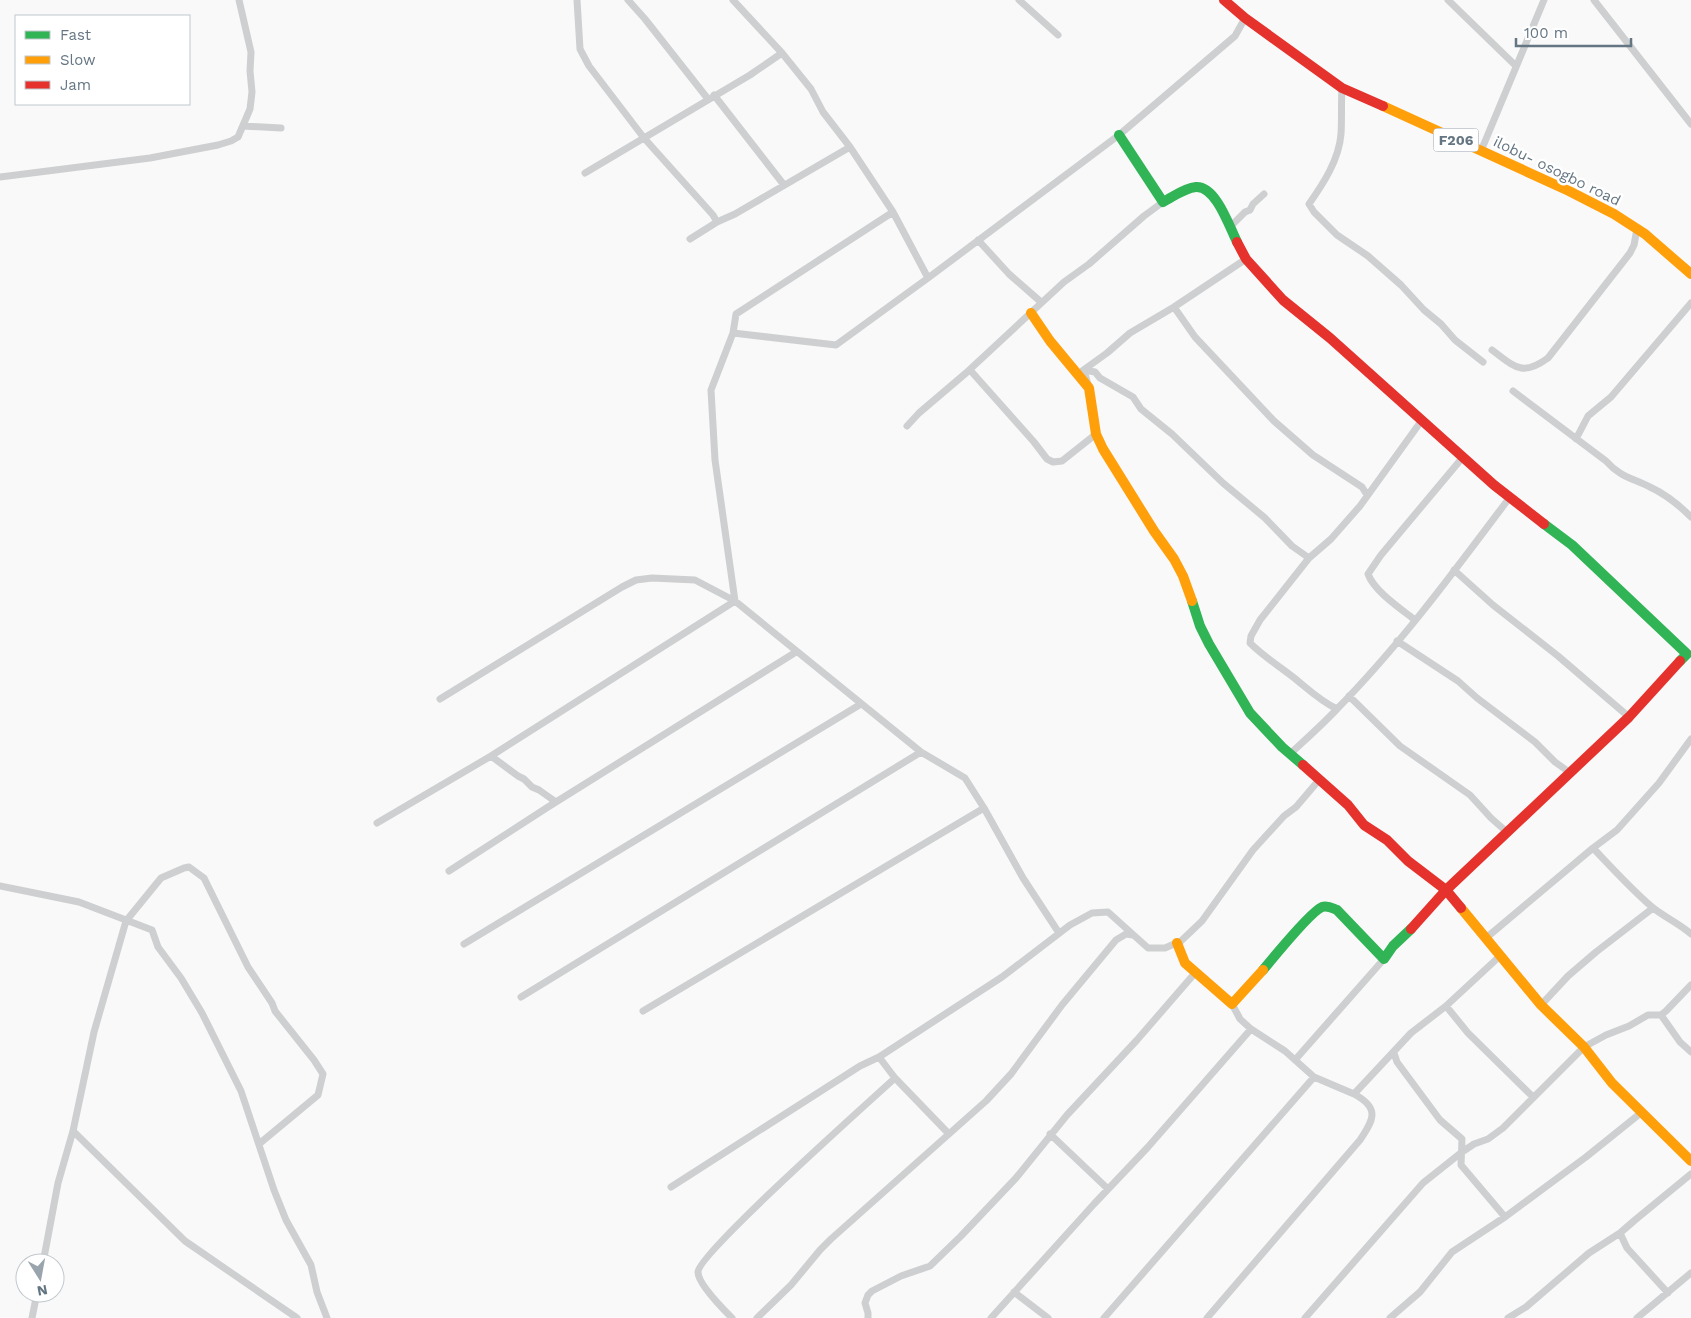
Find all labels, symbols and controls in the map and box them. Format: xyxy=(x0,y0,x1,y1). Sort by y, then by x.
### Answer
legend xyxy=(15,15,190,105)
scale bar xyxy=(1516,15,1631,47)
text: 100 m xyxy=(1524,24,1568,42)
text: Fast xyxy=(60,26,92,44)
text: Slow xyxy=(60,51,96,69)
text: Jam xyxy=(60,76,91,94)
road number: F206 xyxy=(1434,128,1478,152)
street label: ilobu- osogbo road xyxy=(1491,132,1623,210)
north arrow xyxy=(15,1253,65,1303)
text: N xyxy=(36,1282,49,1300)

